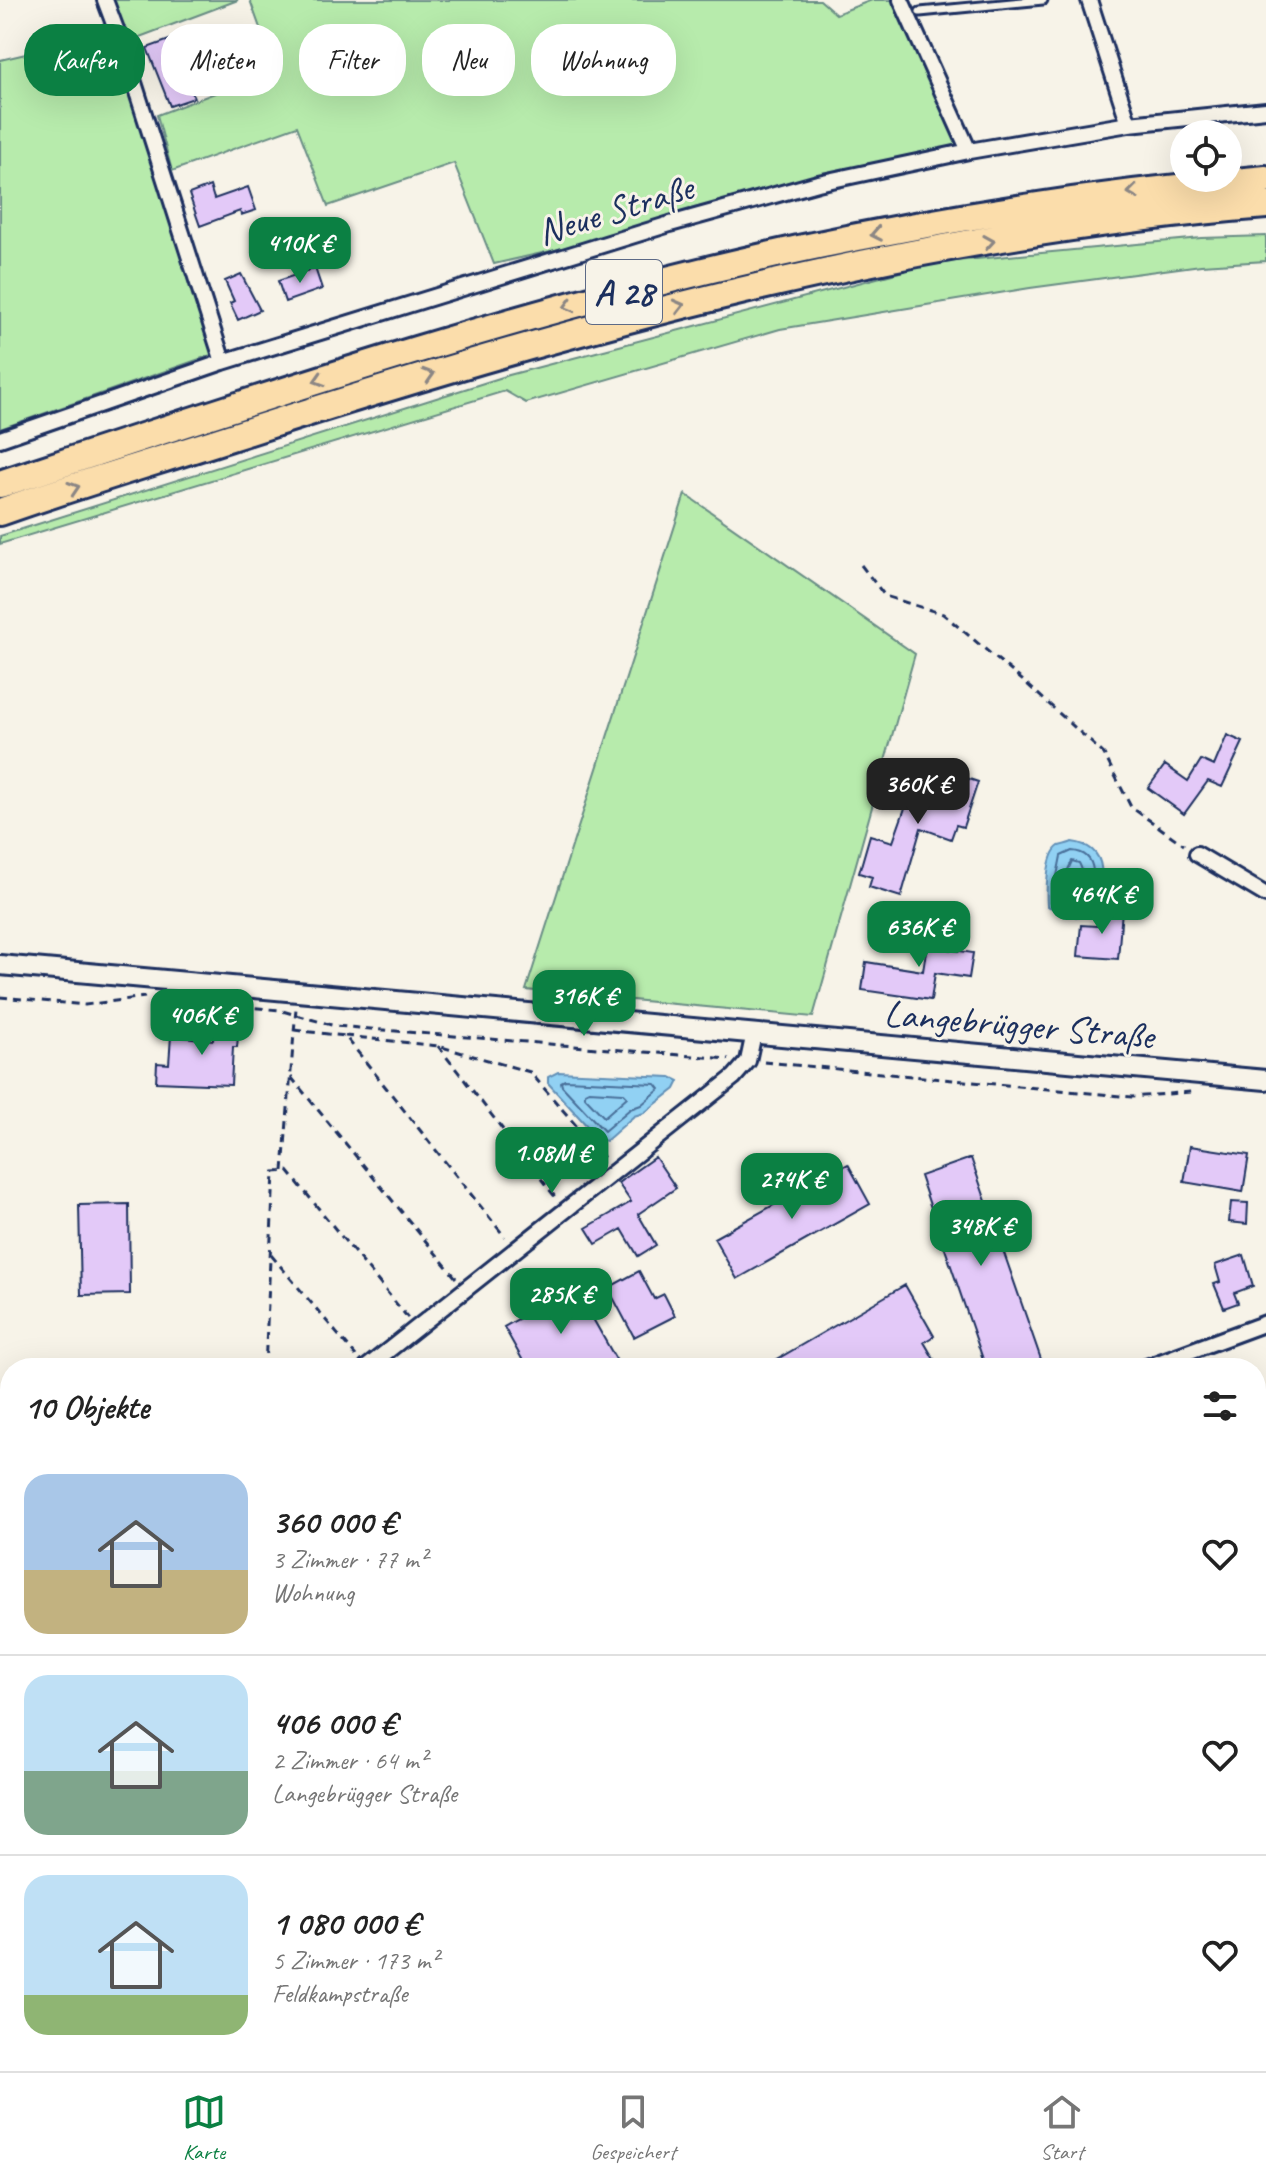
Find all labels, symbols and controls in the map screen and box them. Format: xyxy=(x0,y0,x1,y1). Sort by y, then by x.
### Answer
chip: Kaufen xyxy=(24,24,145,96)
chip: Mieten xyxy=(161,24,283,96)
chip: Filter xyxy=(299,24,406,96)
chip: Neu xyxy=(422,24,515,96)
chip: Wohnung xyxy=(531,24,676,96)
map controls xyxy=(1170,120,1242,192)
button: locate xyxy=(1170,120,1242,192)
street label: Neue Straße xyxy=(532,163,701,255)
one-way arrow xyxy=(1126,183,1140,200)
pin: 410K € xyxy=(235,217,365,285)
one-way arrow xyxy=(870,225,883,242)
text: 410K € xyxy=(267,226,333,259)
one-way arrow xyxy=(982,234,995,251)
road number: A 28 xyxy=(586,260,662,324)
one-way arrow xyxy=(562,297,576,314)
one-way arrow xyxy=(672,298,686,315)
one-way arrow xyxy=(421,368,435,384)
one-way arrow xyxy=(313,371,327,387)
one-way arrow xyxy=(66,481,80,497)
pin: 360K € xyxy=(853,758,983,826)
text: 360K € xyxy=(885,767,951,800)
pin: 464K € xyxy=(1037,868,1167,936)
text: 464K € xyxy=(1069,877,1135,910)
pin: 636K € xyxy=(854,901,984,969)
text: 636K € xyxy=(885,910,953,943)
pin: 316K € xyxy=(519,970,649,1038)
text: 316K € xyxy=(551,979,617,1012)
pin: 406K € xyxy=(137,989,267,1057)
street label: Langebrügger Straße xyxy=(882,989,1158,1060)
text: 406K € xyxy=(169,998,235,1031)
pin: 1.08M € xyxy=(478,1127,626,1195)
text: 1.08M € xyxy=(513,1136,591,1169)
pin: 274K € xyxy=(727,1153,857,1221)
text: 274K € xyxy=(759,1162,825,1195)
pin: 348K € xyxy=(916,1200,1046,1268)
text: 348K € xyxy=(948,1209,1014,1242)
pin: 285K € xyxy=(496,1268,626,1336)
text: 285K € xyxy=(528,1277,594,1310)
icon: filters xyxy=(1198,1384,1242,1428)
text: 10 Objekte xyxy=(24,1385,149,1428)
text: 360 000 € xyxy=(272,1500,396,1543)
icon: home xyxy=(88,1506,184,1602)
icon: heart xyxy=(1198,1532,1242,1576)
text: 3 Zimmer · 77 m² xyxy=(272,1543,427,1576)
text: Wohnung xyxy=(272,1576,354,1609)
text: 406 000 € xyxy=(272,1701,396,1744)
icon: home xyxy=(88,1707,184,1803)
icon: heart xyxy=(1198,1733,1242,1777)
text: 2 Zimmer · 64 m² xyxy=(272,1744,427,1777)
text: Langebrügger Straße xyxy=(272,1777,457,1810)
text: 1 080 000 € xyxy=(272,1901,419,1944)
icon: home xyxy=(88,1907,184,2003)
icon: heart xyxy=(1198,1933,1242,1977)
text: 5 Zimmer · 173 m² xyxy=(272,1944,438,1977)
text: Feldkampstraße xyxy=(272,1977,407,2010)
tab: Karte xyxy=(182,2090,226,2166)
tab: Gespeichert xyxy=(590,2090,676,2166)
tab: Start xyxy=(1040,2090,1084,2166)

